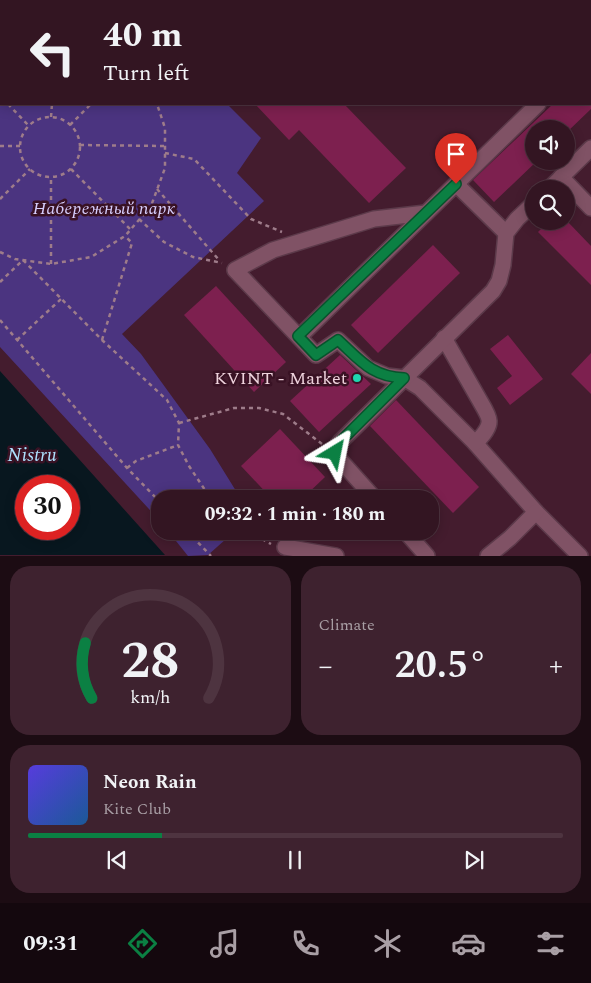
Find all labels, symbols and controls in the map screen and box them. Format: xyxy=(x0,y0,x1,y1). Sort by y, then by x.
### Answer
text: 40 m xyxy=(103,9,183,62)
icon: left xyxy=(20,20,85,85)
text: Turn left xyxy=(103,57,189,90)
map controls xyxy=(525,120,575,230)
button: sound xyxy=(525,120,575,170)
pin xyxy=(435,133,477,184)
icon: arrive xyxy=(442,140,470,168)
button: search xyxy=(525,180,575,230)
park label: Набережный парк xyxy=(33,195,176,222)
place label: KVINT - Market xyxy=(214,365,347,392)
marker: KVINT - Market xyxy=(351,372,363,384)
position arrow xyxy=(308,426,360,478)
water label: Nistru xyxy=(7,441,57,470)
speed limit sign: 30 xyxy=(15,475,80,540)
text: 09:32 · 1 min · 180 m xyxy=(205,500,385,529)
text: Climate xyxy=(319,613,375,637)
text: 28 xyxy=(121,622,179,701)
text: 20.5° xyxy=(394,637,487,695)
text: − xyxy=(319,645,333,688)
text: + xyxy=(549,645,563,688)
text: km/h xyxy=(130,684,170,711)
text: Neon Rain xyxy=(103,768,197,797)
text: Kite Club xyxy=(103,797,171,821)
icon: previous xyxy=(103,846,131,874)
icon: pause xyxy=(281,846,309,874)
icon: next xyxy=(460,846,488,874)
icon: directions xyxy=(125,926,160,961)
icon: music xyxy=(207,926,242,961)
icon: phone xyxy=(288,926,323,961)
icon: climate xyxy=(370,926,405,961)
icon: car xyxy=(451,926,486,961)
icon: filters xyxy=(533,926,568,961)
text: 09:31 xyxy=(23,927,79,960)

